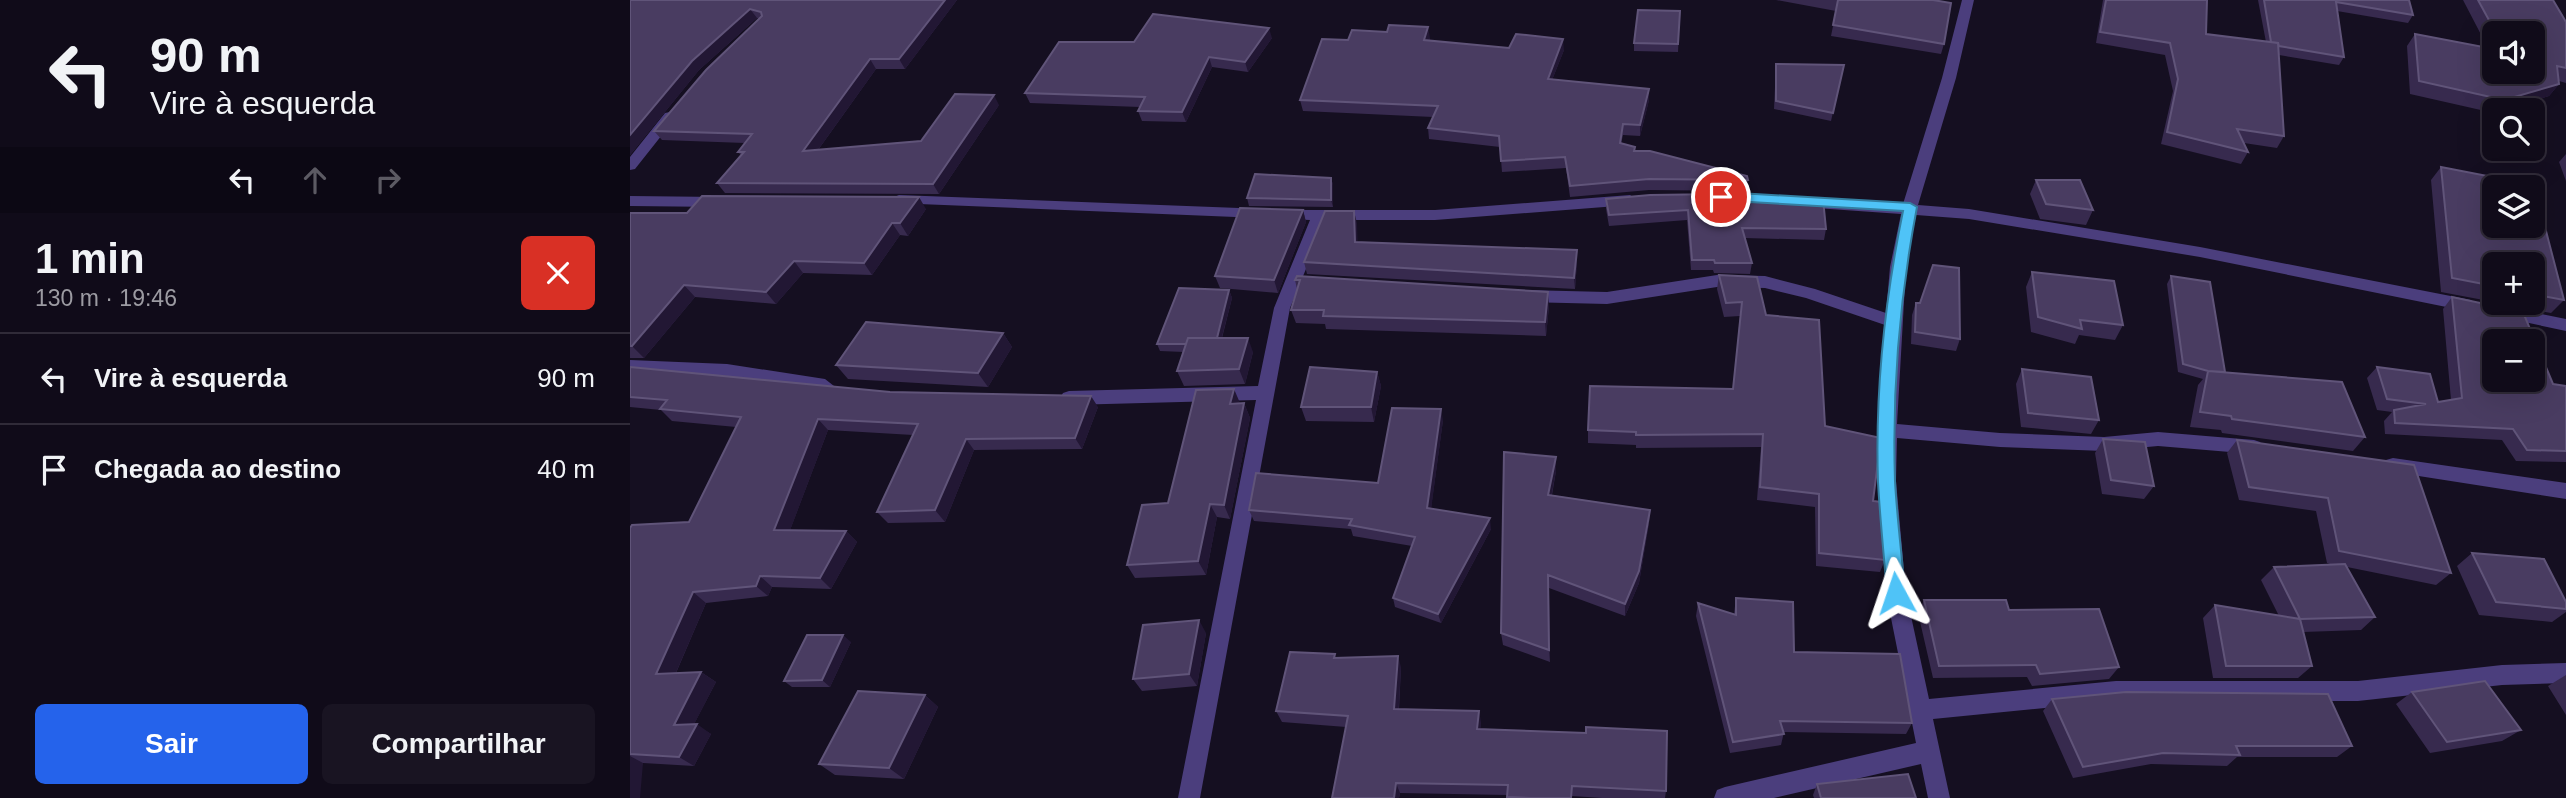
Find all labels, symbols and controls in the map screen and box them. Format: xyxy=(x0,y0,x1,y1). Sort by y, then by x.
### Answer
map controls xyxy=(2482,21,2545,392)
button: sound xyxy=(2482,21,2545,84)
icon: left xyxy=(35,28,126,119)
text: 90 m xyxy=(150,28,262,82)
text: Vire à esquerda xyxy=(150,85,375,121)
button: search xyxy=(2482,98,2545,161)
icon: left xyxy=(223,161,261,199)
icon: ahead xyxy=(296,161,334,199)
icon: right xyxy=(369,161,407,199)
pin xyxy=(1691,167,1751,227)
button: layers xyxy=(2482,175,2545,238)
icon: arrive xyxy=(1702,178,1740,216)
text: 1 min xyxy=(35,235,145,282)
button: close xyxy=(521,236,595,310)
button: + xyxy=(2482,252,2545,315)
text: 130 m · 19:46 xyxy=(35,285,177,311)
button: − xyxy=(2482,329,2545,392)
icon: left xyxy=(35,360,73,398)
text: Vire à esquerda xyxy=(94,363,287,393)
text: 90 m xyxy=(537,363,595,393)
icon: arrive xyxy=(35,451,73,489)
text: Chegada ao destino xyxy=(94,454,341,484)
text: 40 m xyxy=(537,454,595,484)
position arrow xyxy=(1859,556,1933,630)
button: Sair xyxy=(35,704,308,784)
button: Compartilhar xyxy=(322,704,595,784)

